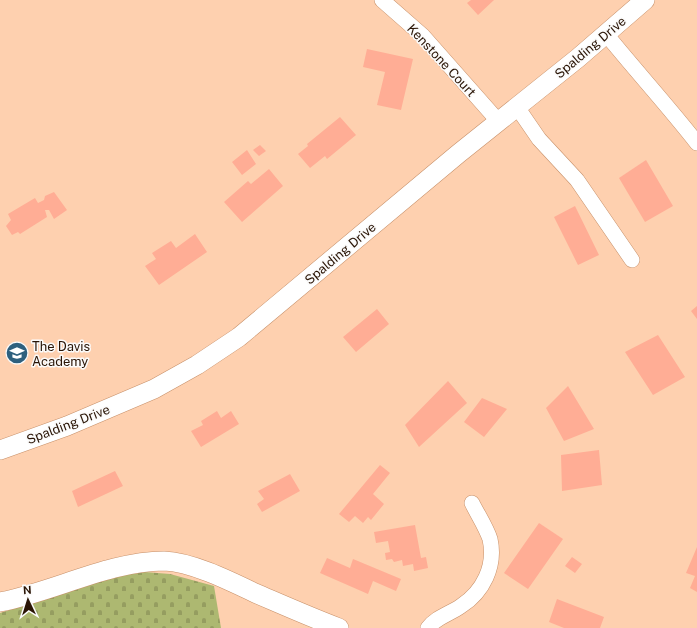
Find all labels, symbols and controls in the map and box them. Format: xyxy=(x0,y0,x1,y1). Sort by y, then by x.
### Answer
street label: Spalding Drive xyxy=(552,13,629,81)
street label: Kenstone Court xyxy=(404,21,479,100)
street label: Spalding Drive xyxy=(302,219,379,287)
place label: The Davis Academy xyxy=(32,339,90,369)
school or university icon: The Davis Academy xyxy=(4,340,30,366)
street label: Spalding Drive xyxy=(24,402,112,447)
north arrow xyxy=(8,580,48,620)
text: N xyxy=(23,584,32,596)

